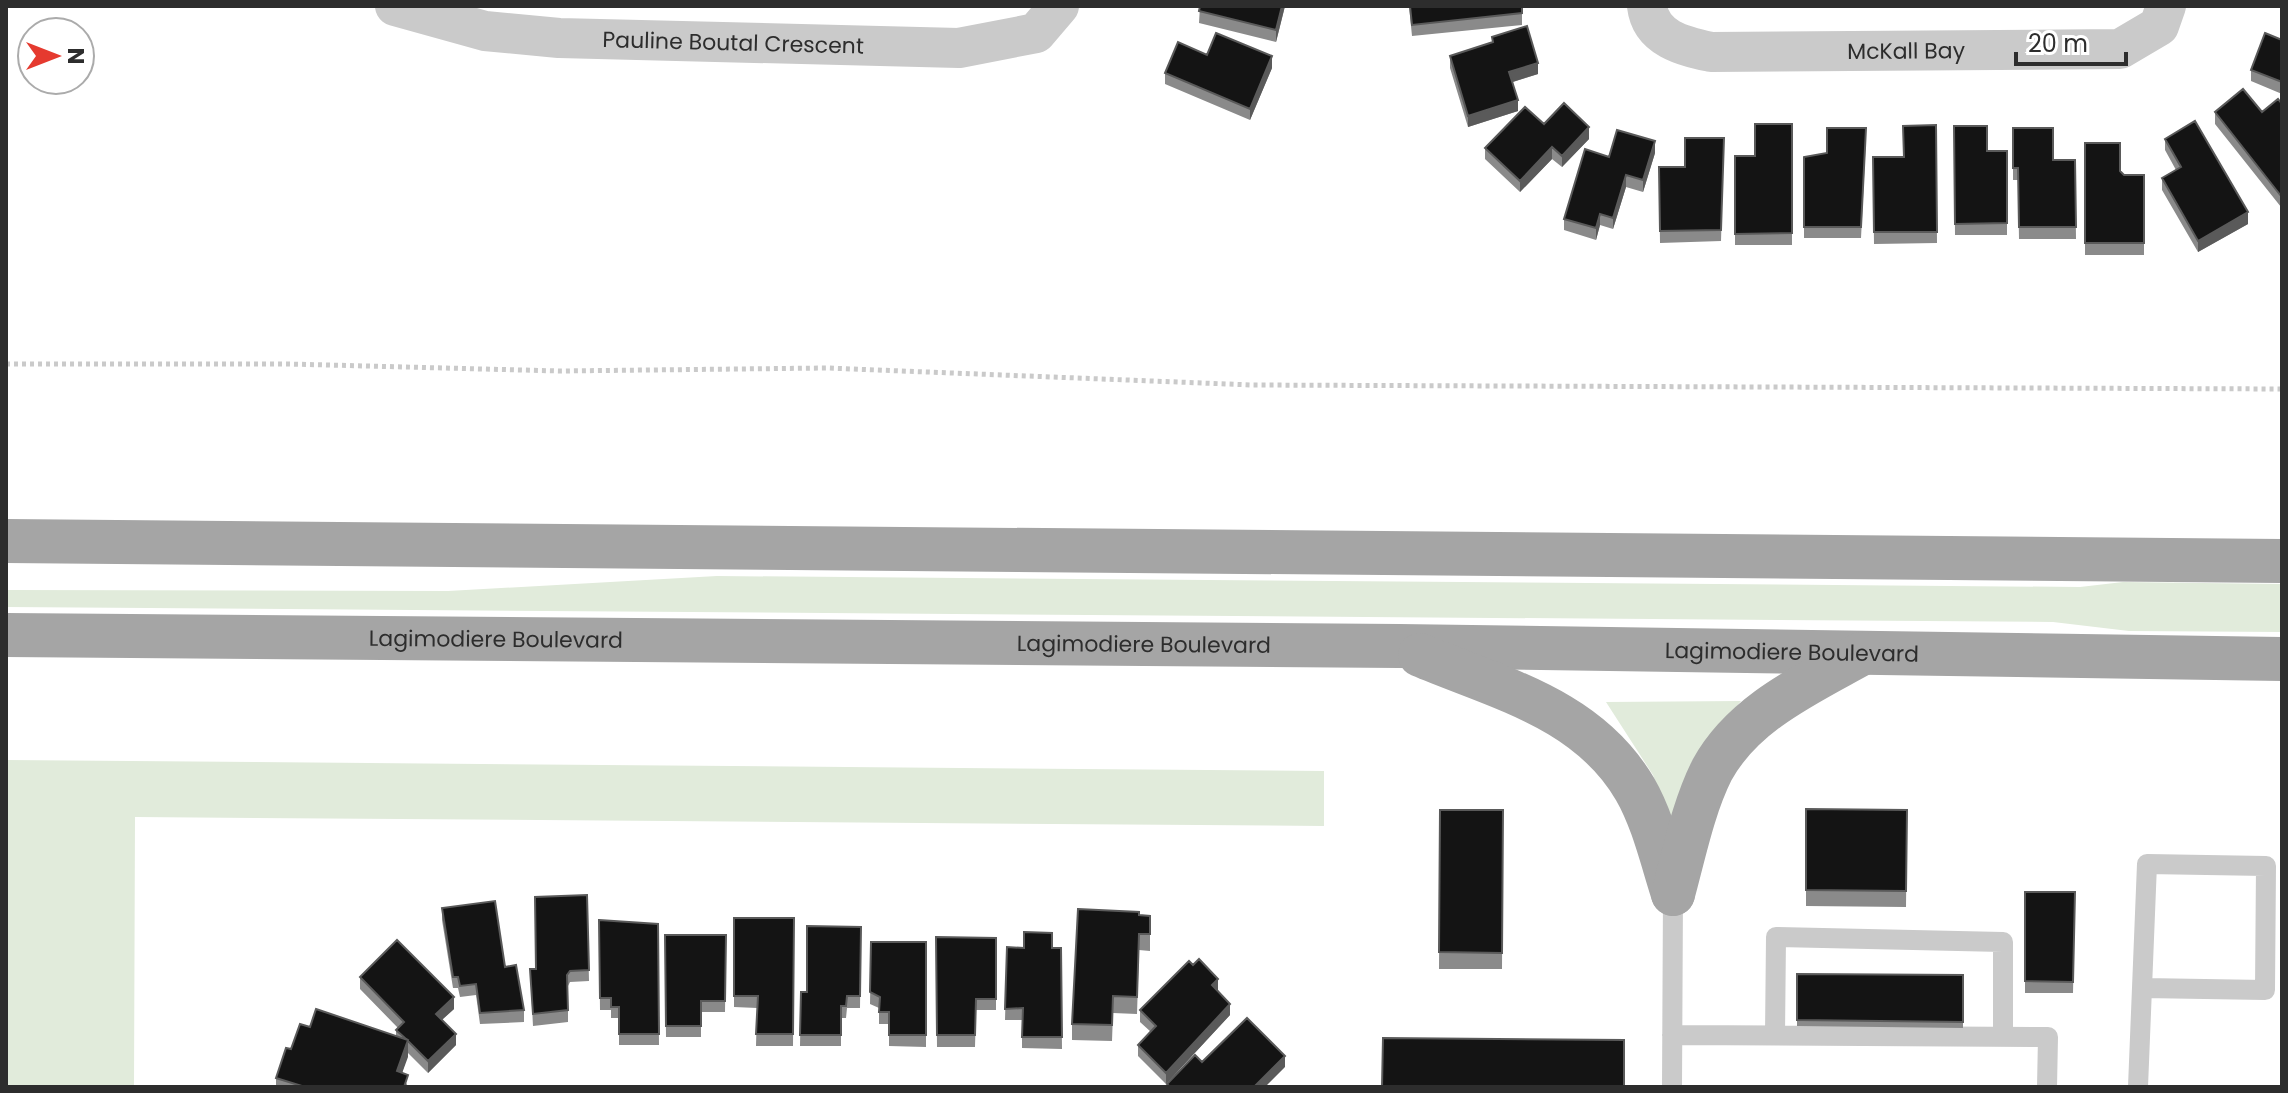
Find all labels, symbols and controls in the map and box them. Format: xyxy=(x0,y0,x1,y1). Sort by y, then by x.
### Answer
north arrow xyxy=(16,16,96,96)
scale bar xyxy=(2016,16,2126,66)
street label: Pauline Boutal Crescent xyxy=(602,24,864,62)
text: 20 m xyxy=(2028,27,2088,60)
street label: McKall Bay xyxy=(1847,35,1966,67)
text: N xyxy=(60,48,91,64)
street label: Lagimodiere Boulevard xyxy=(369,623,623,656)
street label: Lagimodiere Boulevard xyxy=(1017,628,1271,661)
street label: Lagimodiere Boulevard xyxy=(1665,635,1919,670)

